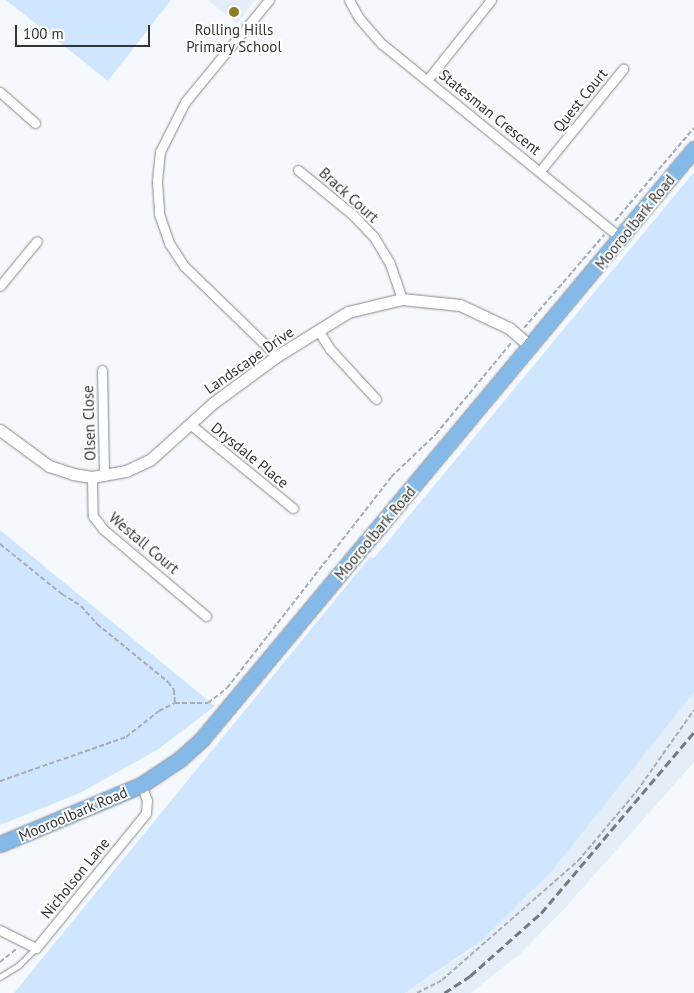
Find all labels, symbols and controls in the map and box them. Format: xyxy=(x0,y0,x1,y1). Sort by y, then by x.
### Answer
marker: Rolling Hills Primary School xyxy=(228,6,240,18)
scale bar xyxy=(18,15,152,47)
place label: Rolling Hills Primary School xyxy=(186,20,282,55)
text: 100 m xyxy=(23,24,64,43)
street label: Statesman Crescent xyxy=(435,65,545,159)
street label: Quest Court xyxy=(549,65,611,135)
street label: Brack Court xyxy=(315,164,383,226)
street label: Mooroolbark Road xyxy=(591,171,679,273)
street label: Landscape Drive xyxy=(201,323,297,397)
street label: Olsen Close xyxy=(79,385,99,461)
street label: Drysdale Place xyxy=(208,418,292,492)
street label: Mooroolbark Road xyxy=(330,482,420,584)
street label: Westall Court xyxy=(105,509,183,577)
street label: Mooroolbark Road xyxy=(16,783,130,845)
street label: Nicholson Lane xyxy=(37,834,113,922)

